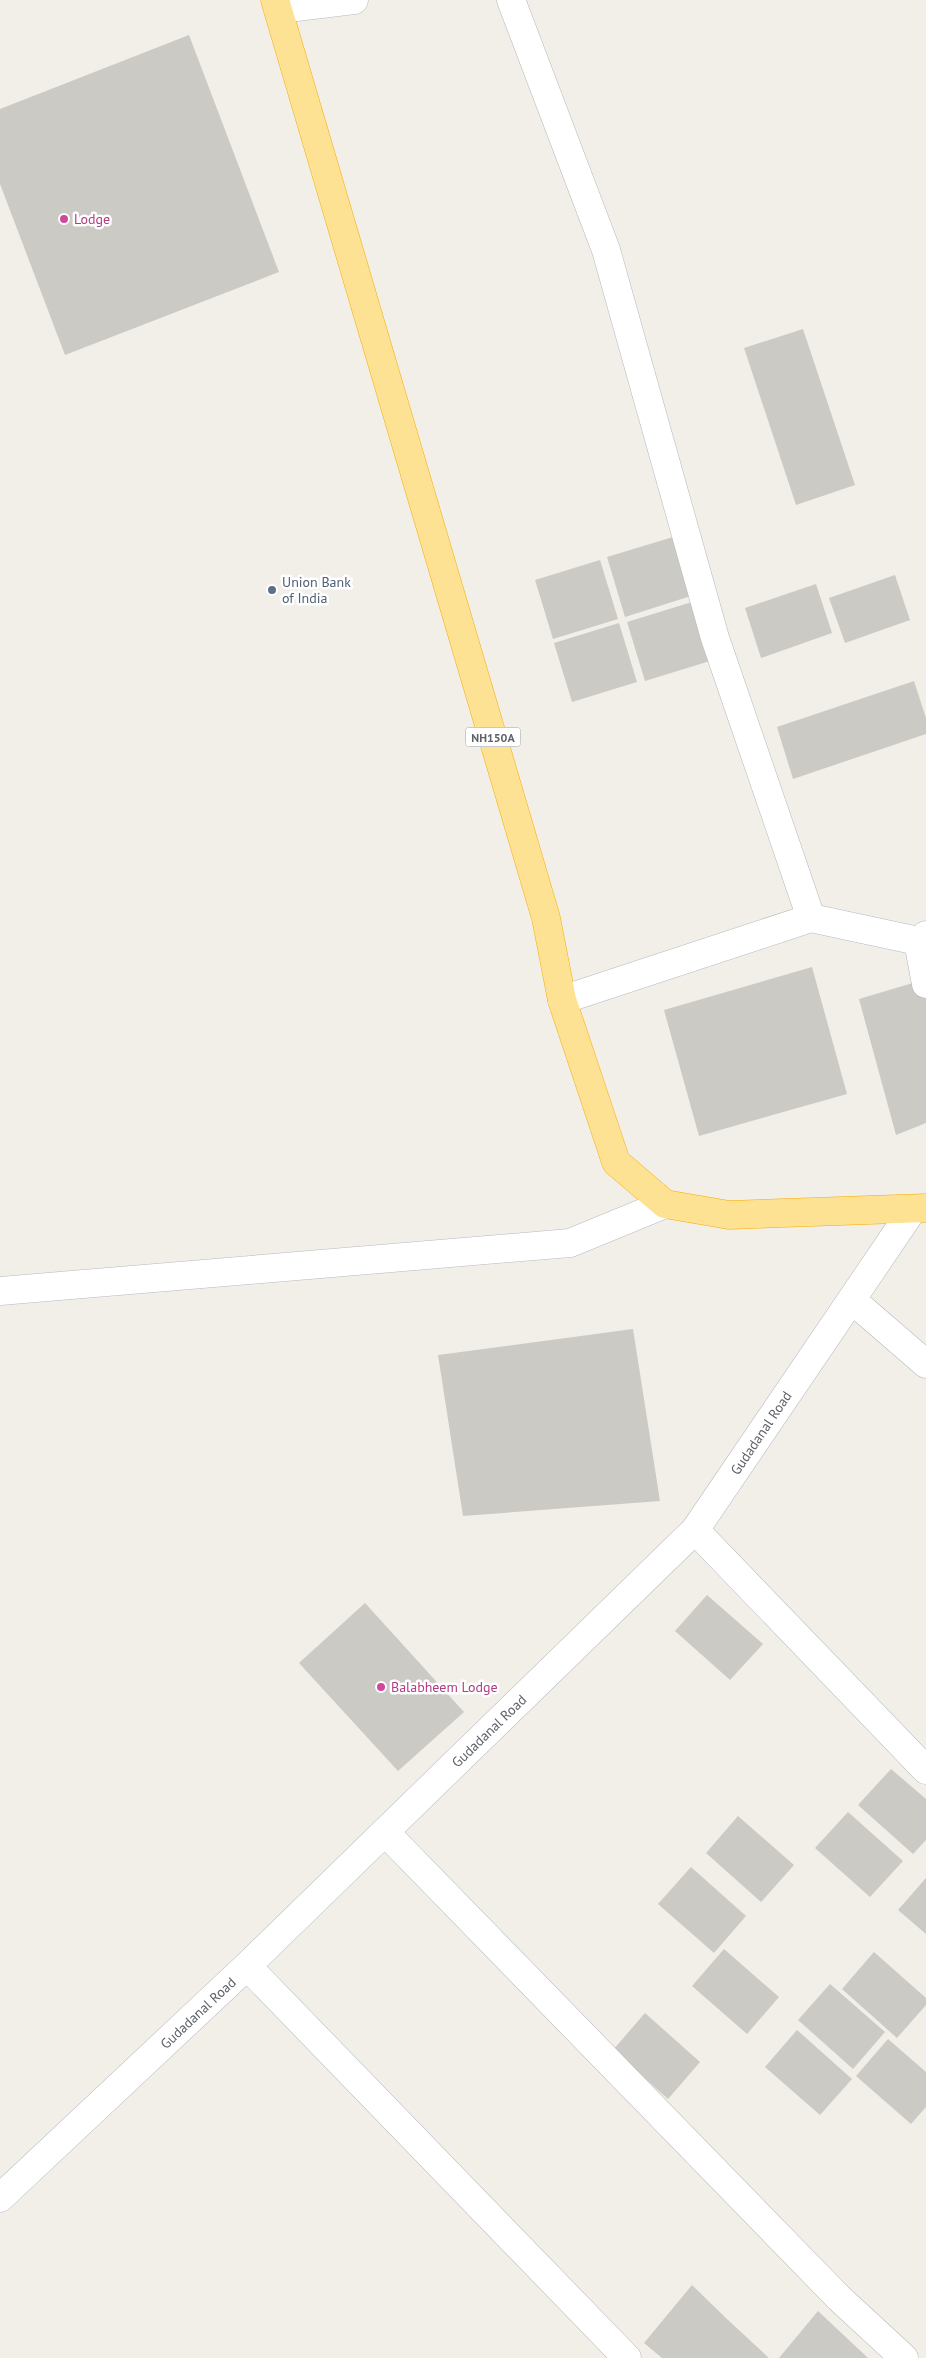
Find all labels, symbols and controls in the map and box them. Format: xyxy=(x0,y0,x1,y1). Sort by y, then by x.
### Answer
place label: Lodge xyxy=(74,210,110,228)
marker: Lodge xyxy=(58,213,70,225)
place label: Union Bank of India xyxy=(282,573,351,607)
marker: Union Bank of India xyxy=(266,584,278,596)
road number: NH150A xyxy=(466,728,520,746)
street label: Gudadanal Road xyxy=(726,1388,796,1478)
place label: Balabheem Lodge xyxy=(391,1678,498,1696)
marker: Balabheem Lodge xyxy=(375,1681,387,1693)
street label: Gudadanal Road xyxy=(448,1691,530,1771)
street label: Gudadanal Road xyxy=(156,1973,240,2053)

